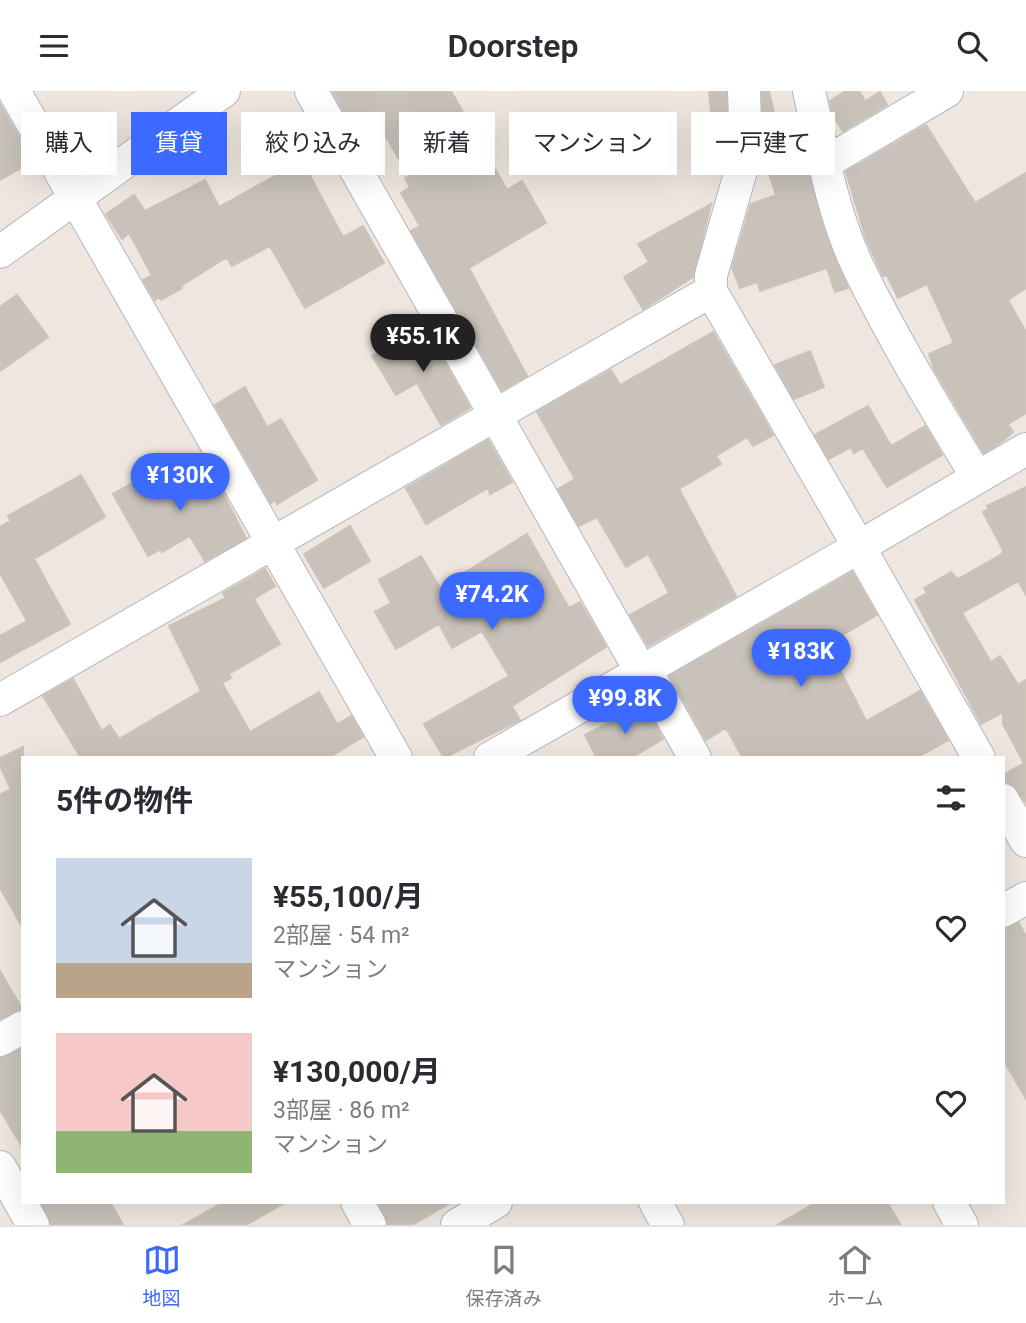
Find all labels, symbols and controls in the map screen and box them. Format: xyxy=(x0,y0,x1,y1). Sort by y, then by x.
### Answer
icon: menu xyxy=(35,27,73,65)
text: Doorstep xyxy=(448,27,579,65)
icon: search xyxy=(953,27,991,65)
chip: 購入 xyxy=(21,112,117,175)
chip: 賃貸 xyxy=(131,112,227,175)
chip: 絞り込み xyxy=(241,112,385,175)
chip: 新着 xyxy=(399,112,495,175)
chip: マンション xyxy=(509,112,677,175)
chip: 一戸建て xyxy=(691,112,835,175)
pin: ¥55.1K xyxy=(366,315,480,374)
text: ¥55.1K xyxy=(386,323,460,350)
pin: ¥130K xyxy=(131,453,229,513)
text: ¥130K xyxy=(147,462,213,489)
pin: ¥74.2K xyxy=(435,573,549,632)
text: ¥74.2K xyxy=(455,581,529,608)
pin: ¥183K xyxy=(752,629,850,689)
text: ¥183K xyxy=(768,638,834,665)
pin: ¥99.8K xyxy=(568,677,682,736)
text: ¥99.8K xyxy=(588,685,662,712)
icon: filters xyxy=(932,779,970,817)
text: 5件の物件 xyxy=(56,783,193,818)
text: ¥55,100/月 xyxy=(273,879,424,914)
icon: home xyxy=(112,886,196,970)
icon: heart xyxy=(932,909,970,947)
text: 2部屋 · 54 m² xyxy=(273,922,410,949)
text: マンション xyxy=(273,956,388,983)
text: ¥130,000/月 xyxy=(273,1054,441,1089)
icon: home xyxy=(112,1061,196,1145)
icon: heart xyxy=(932,1084,970,1122)
text: 3部屋 · 86 m² xyxy=(273,1097,410,1124)
text: マンション xyxy=(273,1131,388,1158)
tab: 地図 xyxy=(143,1241,181,1310)
tab: 保存済み xyxy=(466,1241,542,1310)
tab: ホーム xyxy=(827,1241,883,1310)

